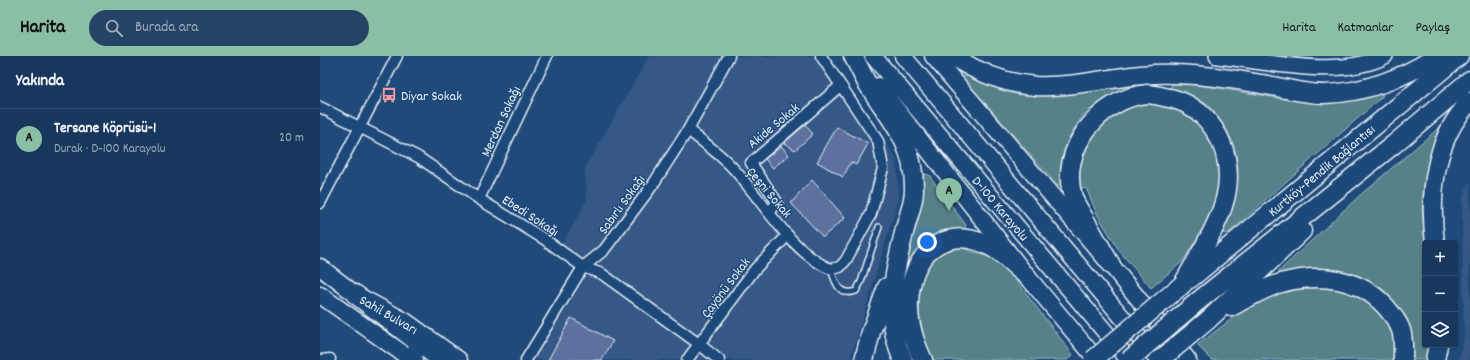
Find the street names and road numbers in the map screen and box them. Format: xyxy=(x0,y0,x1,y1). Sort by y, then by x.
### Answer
street label: Merdan Sokağı xyxy=(477,83,527,160)
street label: Akide Sokak xyxy=(744,99,805,154)
street label: Kurtköy-Pendik Bağlantısı xyxy=(1264,121,1380,222)
street label: Çeşni Sokak xyxy=(741,163,796,223)
street label: Sabırlı Sokağı xyxy=(594,171,651,239)
street label: D-100 Karayolu xyxy=(966,172,1033,246)
street label: Ebedi Sokağı xyxy=(497,191,562,243)
street label: Çayönü Sokak xyxy=(697,254,756,323)
street label: Sahil Bulvarı xyxy=(355,291,421,341)

